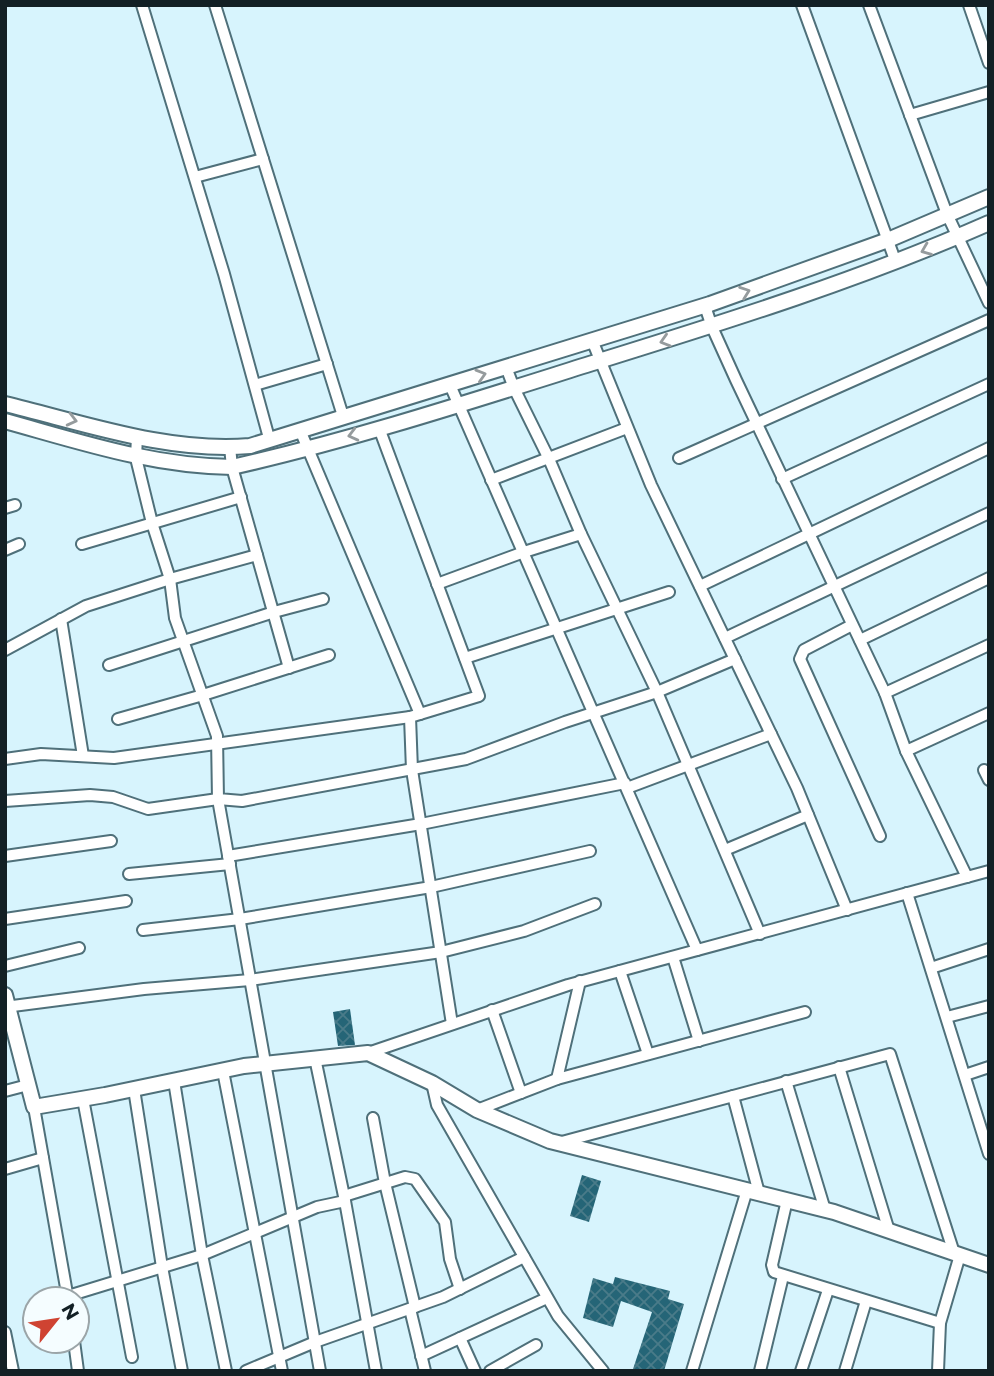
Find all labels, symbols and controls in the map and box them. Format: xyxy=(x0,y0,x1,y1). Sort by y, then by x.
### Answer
one-way arrow xyxy=(920,241,932,255)
one-way arrow xyxy=(738,286,750,300)
one-way arrow xyxy=(659,333,671,348)
one-way arrow xyxy=(475,369,487,383)
one-way arrow xyxy=(65,412,77,426)
one-way arrow xyxy=(347,427,359,441)
north arrow xyxy=(21,1285,91,1355)
text: N xyxy=(56,1299,84,1324)

